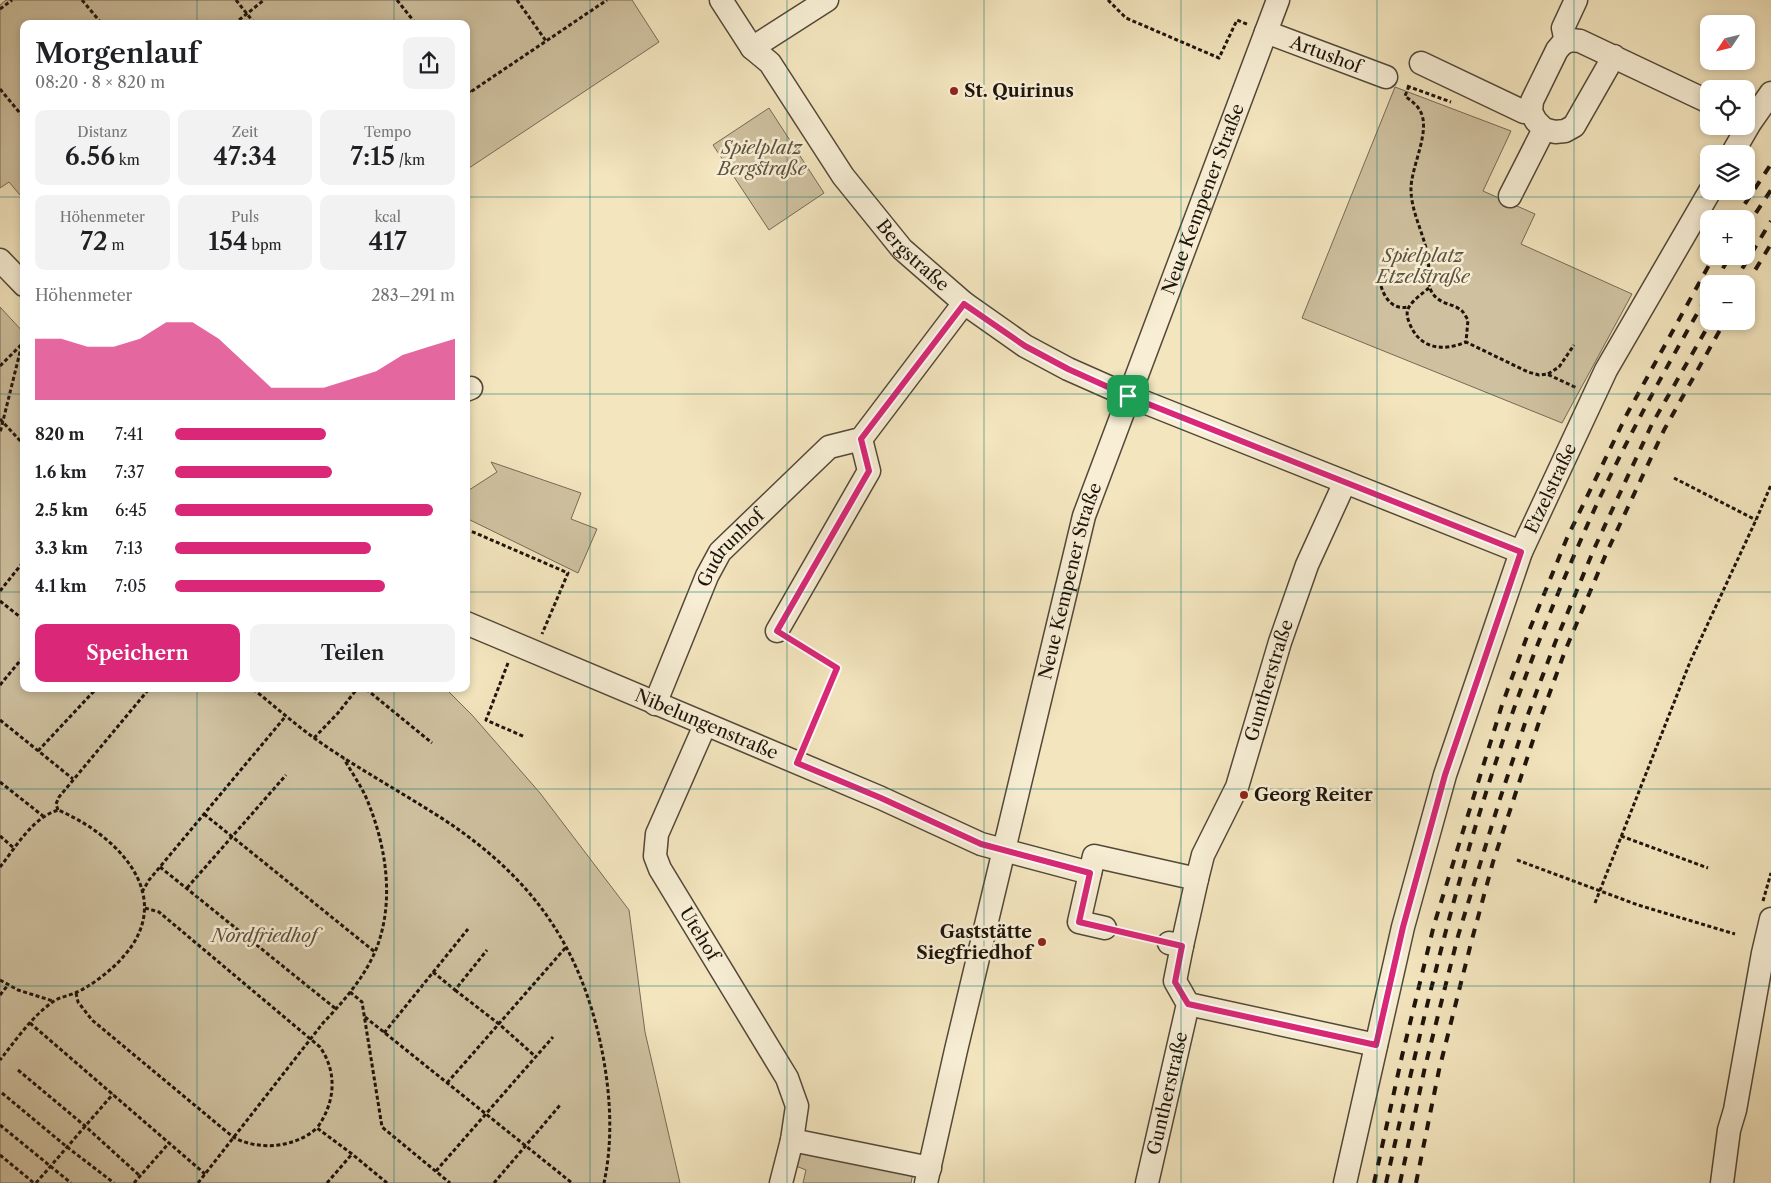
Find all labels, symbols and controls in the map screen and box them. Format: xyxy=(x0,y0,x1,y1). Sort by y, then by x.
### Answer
north arrow xyxy=(1700,15,1755,70)
map controls xyxy=(1700,15,1755,330)
street label: Artushof xyxy=(1286,31,1367,79)
text: Morgenlauf xyxy=(35,36,199,70)
button: share xyxy=(403,37,455,89)
text: 08:20 · 8 × 820 m xyxy=(35,72,165,92)
place label: St. Quirinus xyxy=(964,80,1074,102)
button: locate xyxy=(1700,80,1755,135)
marker: St. Quirinus xyxy=(948,85,960,97)
street label: Neue Kempener Straße xyxy=(1157,101,1249,298)
text: Distanz xyxy=(77,123,127,141)
text: Zeit xyxy=(232,123,258,141)
text: Tempo xyxy=(364,123,411,141)
park label: Spielplatz Bergstraße xyxy=(716,137,808,180)
text: 6.56 xyxy=(65,141,115,172)
text: 47:34 xyxy=(213,141,277,172)
text: 7:15 xyxy=(350,141,395,172)
button: layers xyxy=(1700,145,1755,200)
text: km xyxy=(115,151,140,169)
text: /km xyxy=(395,151,425,169)
text: Höhenmeter xyxy=(60,208,145,226)
text: Puls xyxy=(231,208,259,226)
text: kcal xyxy=(374,208,401,226)
button: + xyxy=(1700,210,1755,265)
street label: Bergstraße xyxy=(872,215,954,296)
text: 72 xyxy=(80,226,108,257)
text: 154 xyxy=(208,226,248,257)
text: 417 xyxy=(368,226,407,257)
text: m xyxy=(108,236,124,254)
text: bpm xyxy=(248,236,282,254)
park label: Spielplatz Etzelstraße xyxy=(1374,245,1471,288)
button: − xyxy=(1700,275,1755,330)
text: Höhenmeter xyxy=(35,285,132,305)
text: 283–291 m xyxy=(371,285,455,305)
pin xyxy=(1107,375,1149,417)
icon: arrive xyxy=(1114,382,1142,410)
text: 820 m xyxy=(35,424,84,444)
text: 7:41 xyxy=(115,424,143,444)
street label: Etzelstraße xyxy=(1520,440,1581,537)
text: 1.6 km xyxy=(35,462,87,482)
text: 7:37 xyxy=(115,462,144,482)
street label: Neue Kempener Straße xyxy=(1034,480,1107,682)
text: 2.5 km xyxy=(35,500,88,520)
text: 6:45 xyxy=(115,500,147,520)
street label: Gudrunhof xyxy=(693,503,771,590)
text: 3.3 km xyxy=(35,538,88,558)
text: 7:13 xyxy=(115,538,143,558)
text: 4.1 km xyxy=(35,576,87,596)
text: 7:05 xyxy=(115,576,146,596)
street label: Guntherstraße xyxy=(1240,617,1298,744)
button: Speichern xyxy=(35,624,240,682)
button: Teilen xyxy=(250,624,455,682)
street label: Nibelungenstraße xyxy=(632,684,781,764)
place label: Georg Reiter xyxy=(1254,784,1373,806)
marker: Georg Reiter xyxy=(1238,789,1250,801)
street label: Utehof xyxy=(675,903,725,967)
place label: Gaststätte Siegfriedhof xyxy=(916,921,1034,964)
park label: Nordfriedhof xyxy=(209,925,323,947)
marker: Gaststätte Siegfriedhof xyxy=(1036,936,1048,948)
street label: Guntherstraße xyxy=(1143,1029,1192,1157)

